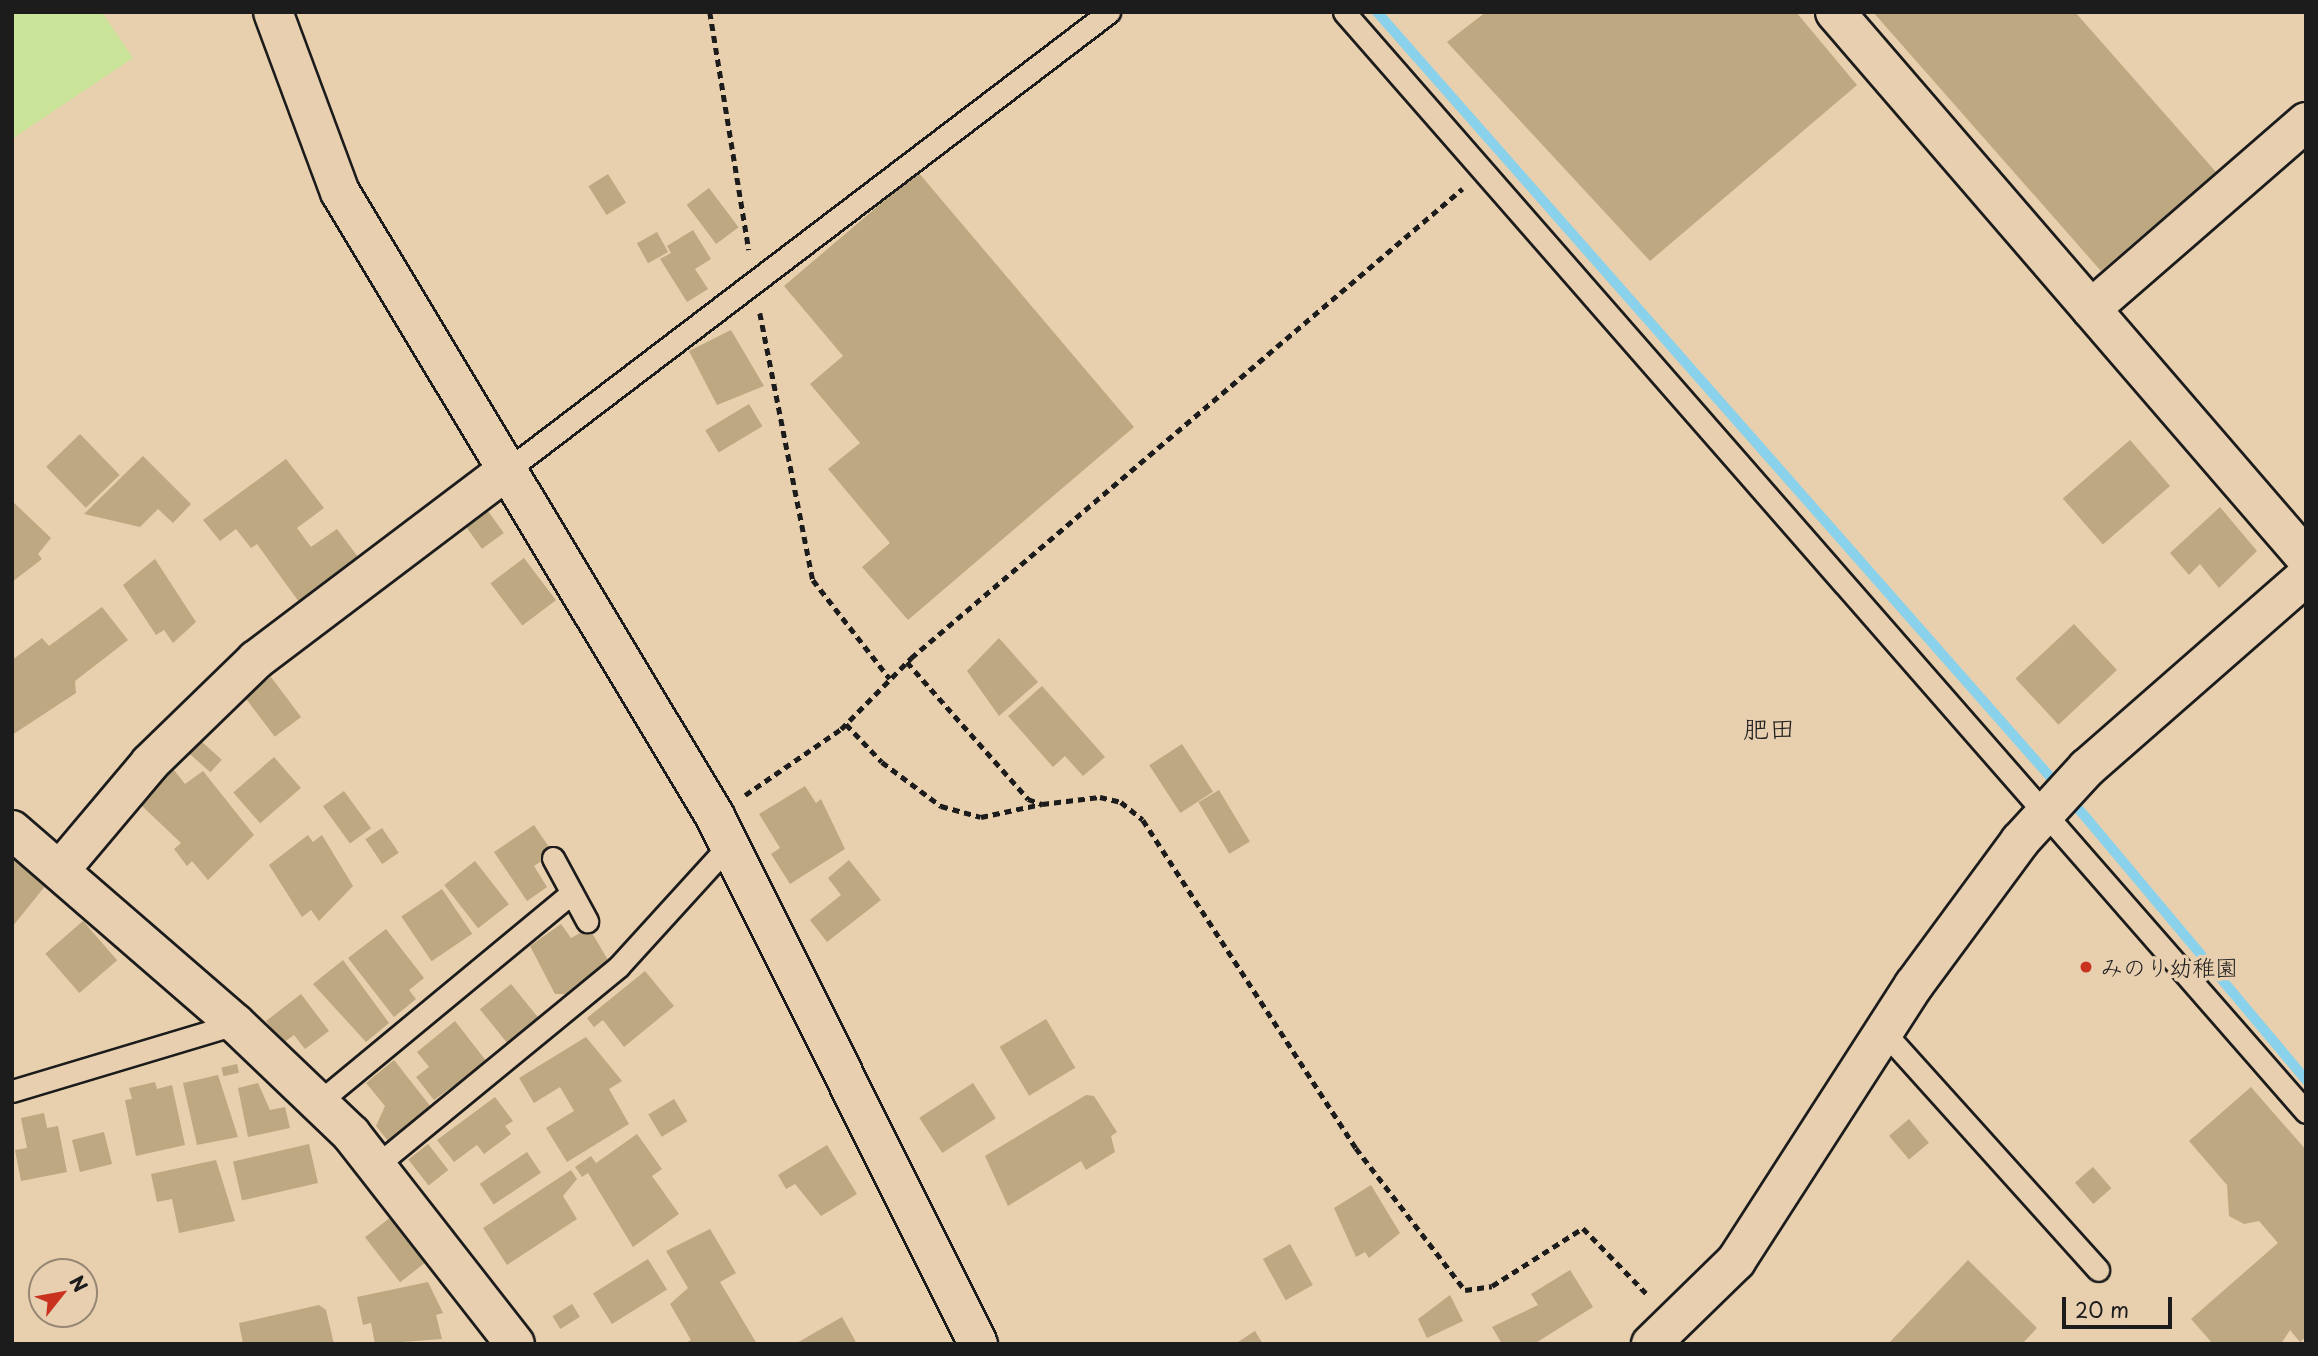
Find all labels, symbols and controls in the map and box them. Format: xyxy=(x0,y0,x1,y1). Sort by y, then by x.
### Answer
district label: 肥田 xyxy=(1743,712,1795,744)
place label: みのり幼稚園 xyxy=(2100,953,2238,981)
marker: みのり幼稚園 xyxy=(2078,959,2094,975)
north arrow xyxy=(28,1258,98,1328)
text: N xyxy=(63,1270,95,1297)
scale bar xyxy=(2066,1282,2176,1326)
text: 20 m xyxy=(2075,1293,2129,1325)

